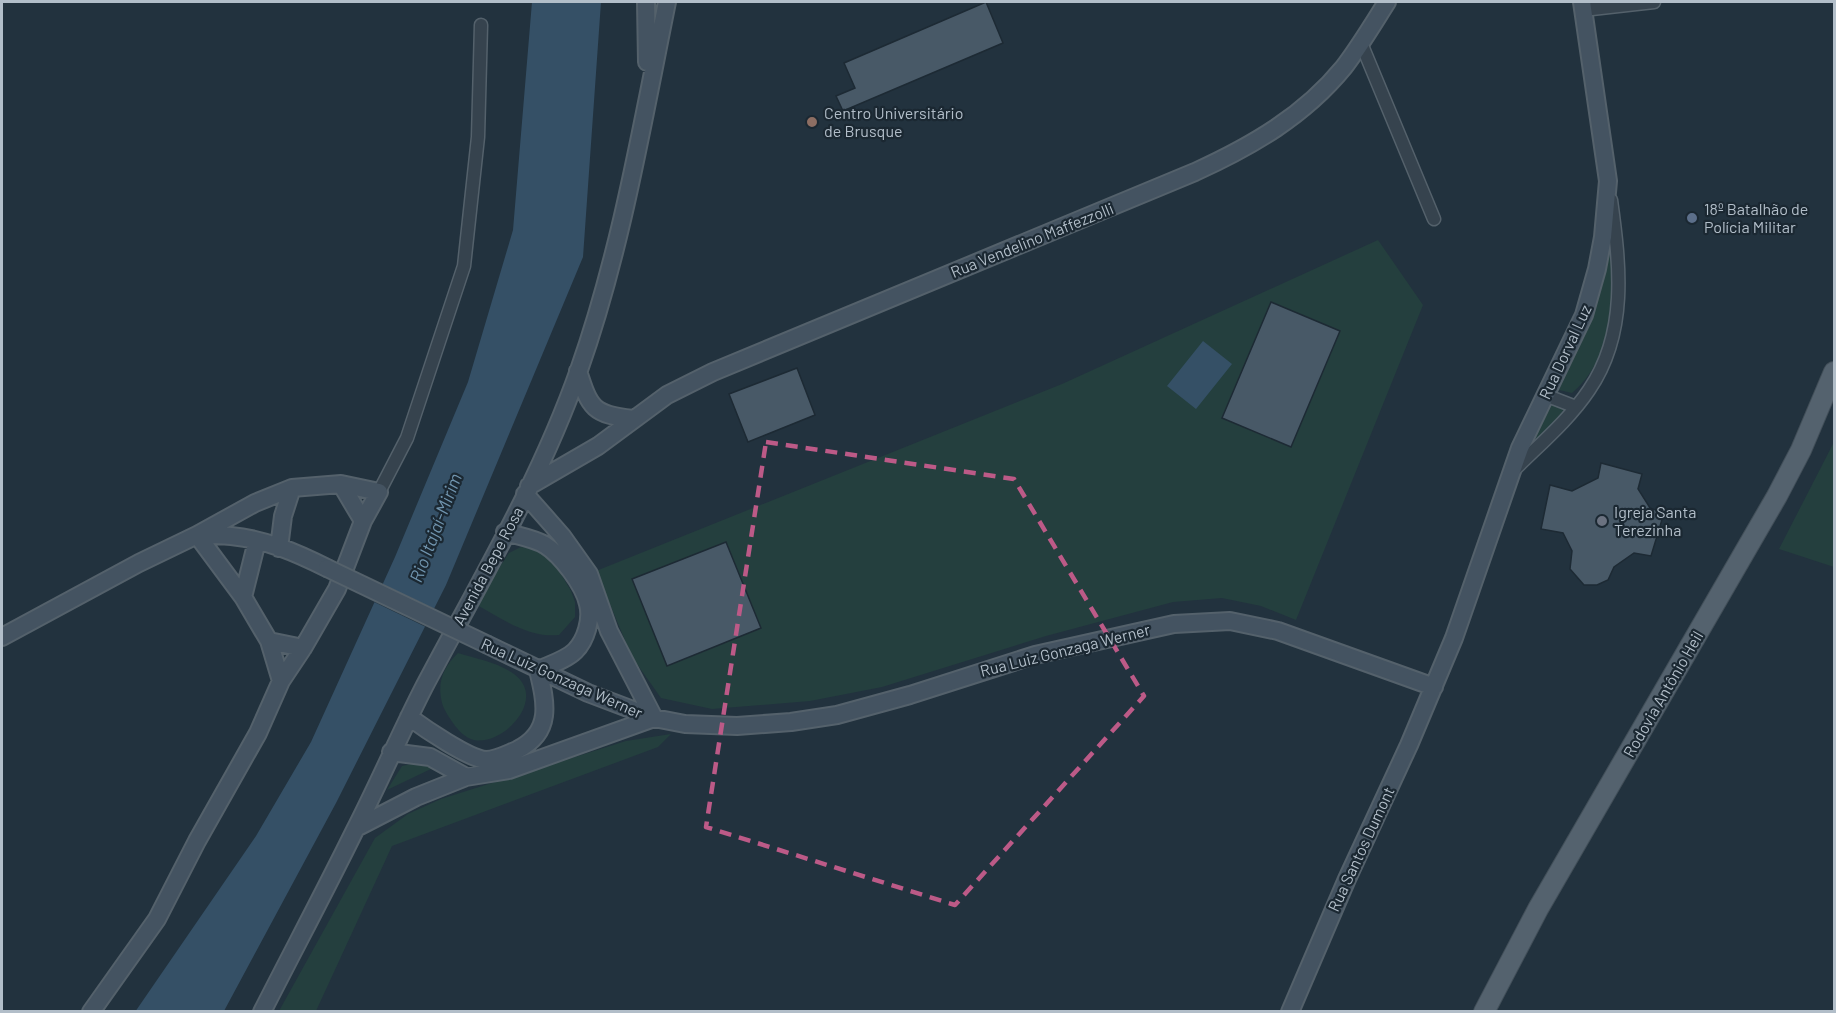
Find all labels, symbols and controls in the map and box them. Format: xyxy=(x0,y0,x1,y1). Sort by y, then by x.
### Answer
place label: Centro Universitário de Brusque xyxy=(824,103,963,140)
marker: Centro Universitário de Brusque xyxy=(805,115,819,129)
street label: Rua Vendelino Maffezzolli xyxy=(948,198,1116,281)
place label: 18º Batalhão de Polícia Militar xyxy=(1704,199,1808,236)
marker: 18º Batalhão de Polícia Militar xyxy=(1685,211,1699,225)
street label: Rua Dorval Luz xyxy=(1534,302,1595,402)
water label: Rio Itajaí-Mirim xyxy=(404,470,466,585)
place label: Igreja Santa Terezinha xyxy=(1614,502,1696,539)
street label: Avenida Bepe Rosa xyxy=(448,503,527,628)
marker: Igreja Santa Terezinha xyxy=(1595,514,1609,528)
street label: Rua Luiz Gonzaga Werner xyxy=(978,619,1152,680)
street label: Rodovia Antônio Heil xyxy=(1619,627,1706,760)
street label: Rua Luiz Gonzaga Werner xyxy=(479,633,646,722)
street label: Rua Santos Dumont xyxy=(1323,783,1398,914)

